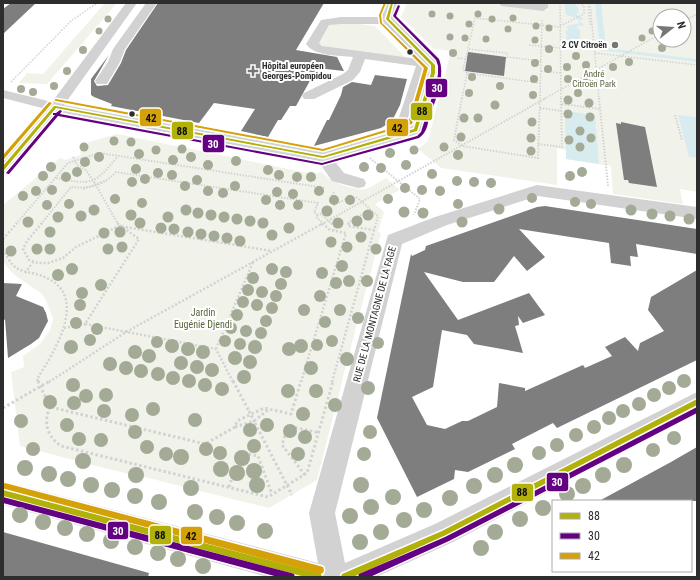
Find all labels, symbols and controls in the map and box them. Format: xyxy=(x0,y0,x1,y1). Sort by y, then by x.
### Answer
north arrow xyxy=(652,8,692,48)
text: N xyxy=(674,20,688,31)
place label: 2 CV Citroën xyxy=(562,40,607,50)
marker: 2 CV Citroën xyxy=(610,40,620,50)
unlabelled marker xyxy=(405,47,415,57)
place label: Hôpital européen Georges-Pompidou xyxy=(262,61,331,81)
marker: Hôpital européen Georges-Pompidou xyxy=(247,65,259,77)
park label: André Citroën Park xyxy=(572,69,616,89)
line badge: 30 xyxy=(425,78,448,98)
text: 30 xyxy=(431,82,443,95)
line badge: 88 xyxy=(410,102,433,121)
text: 88 xyxy=(416,105,428,118)
line badge: 42 xyxy=(139,108,162,127)
unlabelled marker xyxy=(127,109,137,119)
text: 42 xyxy=(145,112,157,125)
line badge: 42 xyxy=(386,118,409,137)
line badge: 88 xyxy=(171,121,194,140)
text: 42 xyxy=(391,122,403,135)
text: 88 xyxy=(176,125,188,138)
line badge: 30 xyxy=(202,134,225,153)
text: 30 xyxy=(207,138,219,151)
street label: RUE DE LA MONTAGNE DE LA FAGE xyxy=(351,245,398,383)
park label: Jardin Eugénie Djendi xyxy=(174,307,232,330)
line badge: 30 xyxy=(546,472,569,492)
text: 30 xyxy=(551,476,563,489)
line badge: 88 xyxy=(511,483,534,502)
text: 88 xyxy=(516,486,528,499)
legend xyxy=(552,500,692,572)
text: 88 xyxy=(588,509,600,523)
line badge: 30 xyxy=(107,521,129,540)
text: 30 xyxy=(112,525,124,538)
line badge: 88 xyxy=(149,525,172,545)
line badge: 42 xyxy=(180,526,203,545)
text: 88 xyxy=(154,529,166,542)
text: 30 xyxy=(588,529,600,543)
text: 42 xyxy=(185,530,197,543)
text: 42 xyxy=(588,549,600,563)

